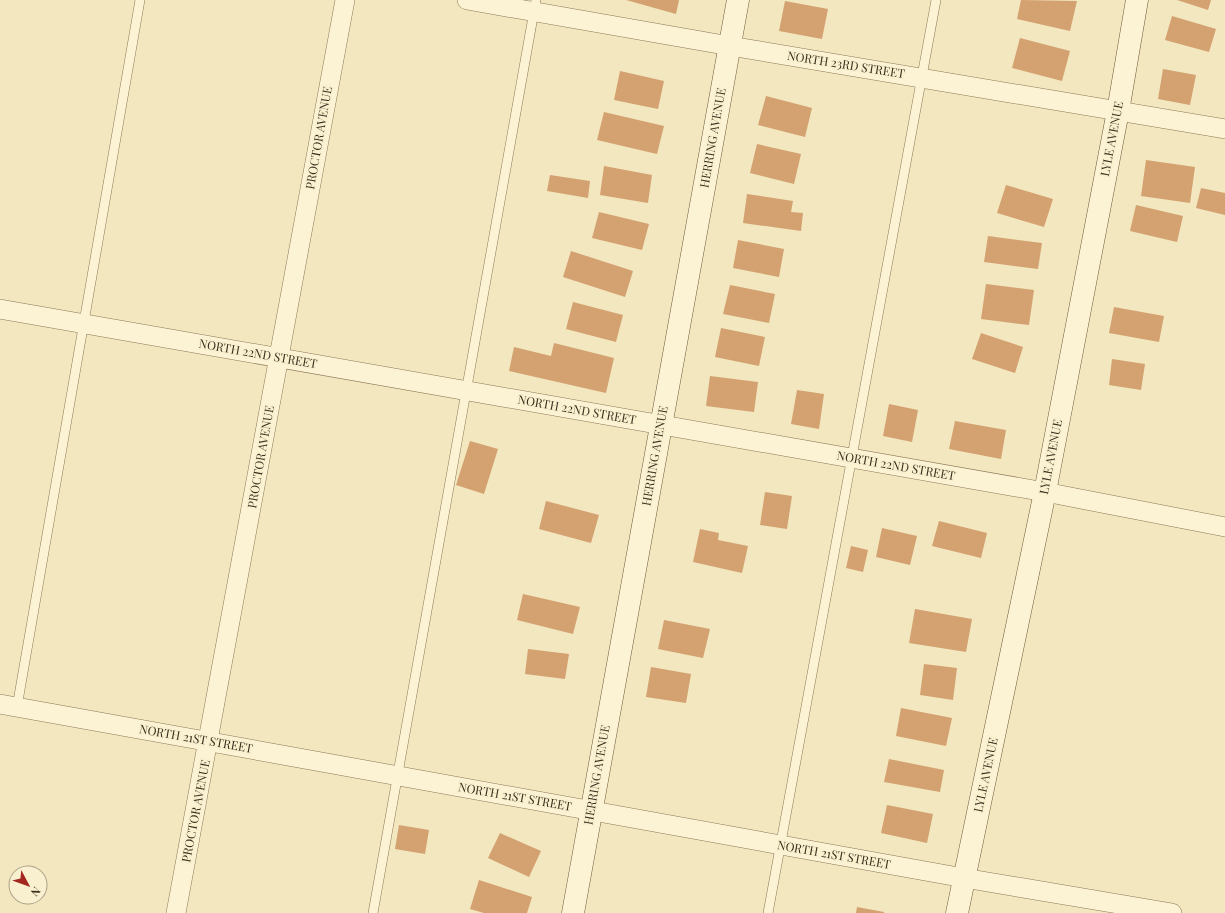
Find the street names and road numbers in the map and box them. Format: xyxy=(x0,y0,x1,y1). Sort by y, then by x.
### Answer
street label: NORTH 23RD STREET xyxy=(786,47,907,81)
street label: PROCTOR AVENUE xyxy=(301,85,335,191)
street label: HERRING AVENUE xyxy=(695,87,729,189)
street label: LYLE AVENUE xyxy=(1096,100,1126,178)
street label: NORTH 22ND STREET xyxy=(198,335,319,371)
street label: NORTH 22ND STREET xyxy=(517,391,638,427)
street label: PROCTOR AVENUE xyxy=(243,404,277,510)
street label: HERRING AVENUE xyxy=(637,405,671,507)
street label: LYLE AVENUE xyxy=(1035,418,1065,496)
street label: NORTH 22ND STREET xyxy=(836,447,957,483)
street label: NORTH 21ST STREET xyxy=(138,720,255,756)
street label: HERRING AVENUE xyxy=(579,724,613,826)
street label: LYLE AVENUE xyxy=(969,736,1001,814)
street label: PROCTOR AVENUE xyxy=(177,758,213,863)
street label: NORTH 21ST STREET xyxy=(457,778,574,814)
street label: NORTH 21ST STREET xyxy=(776,836,893,872)

